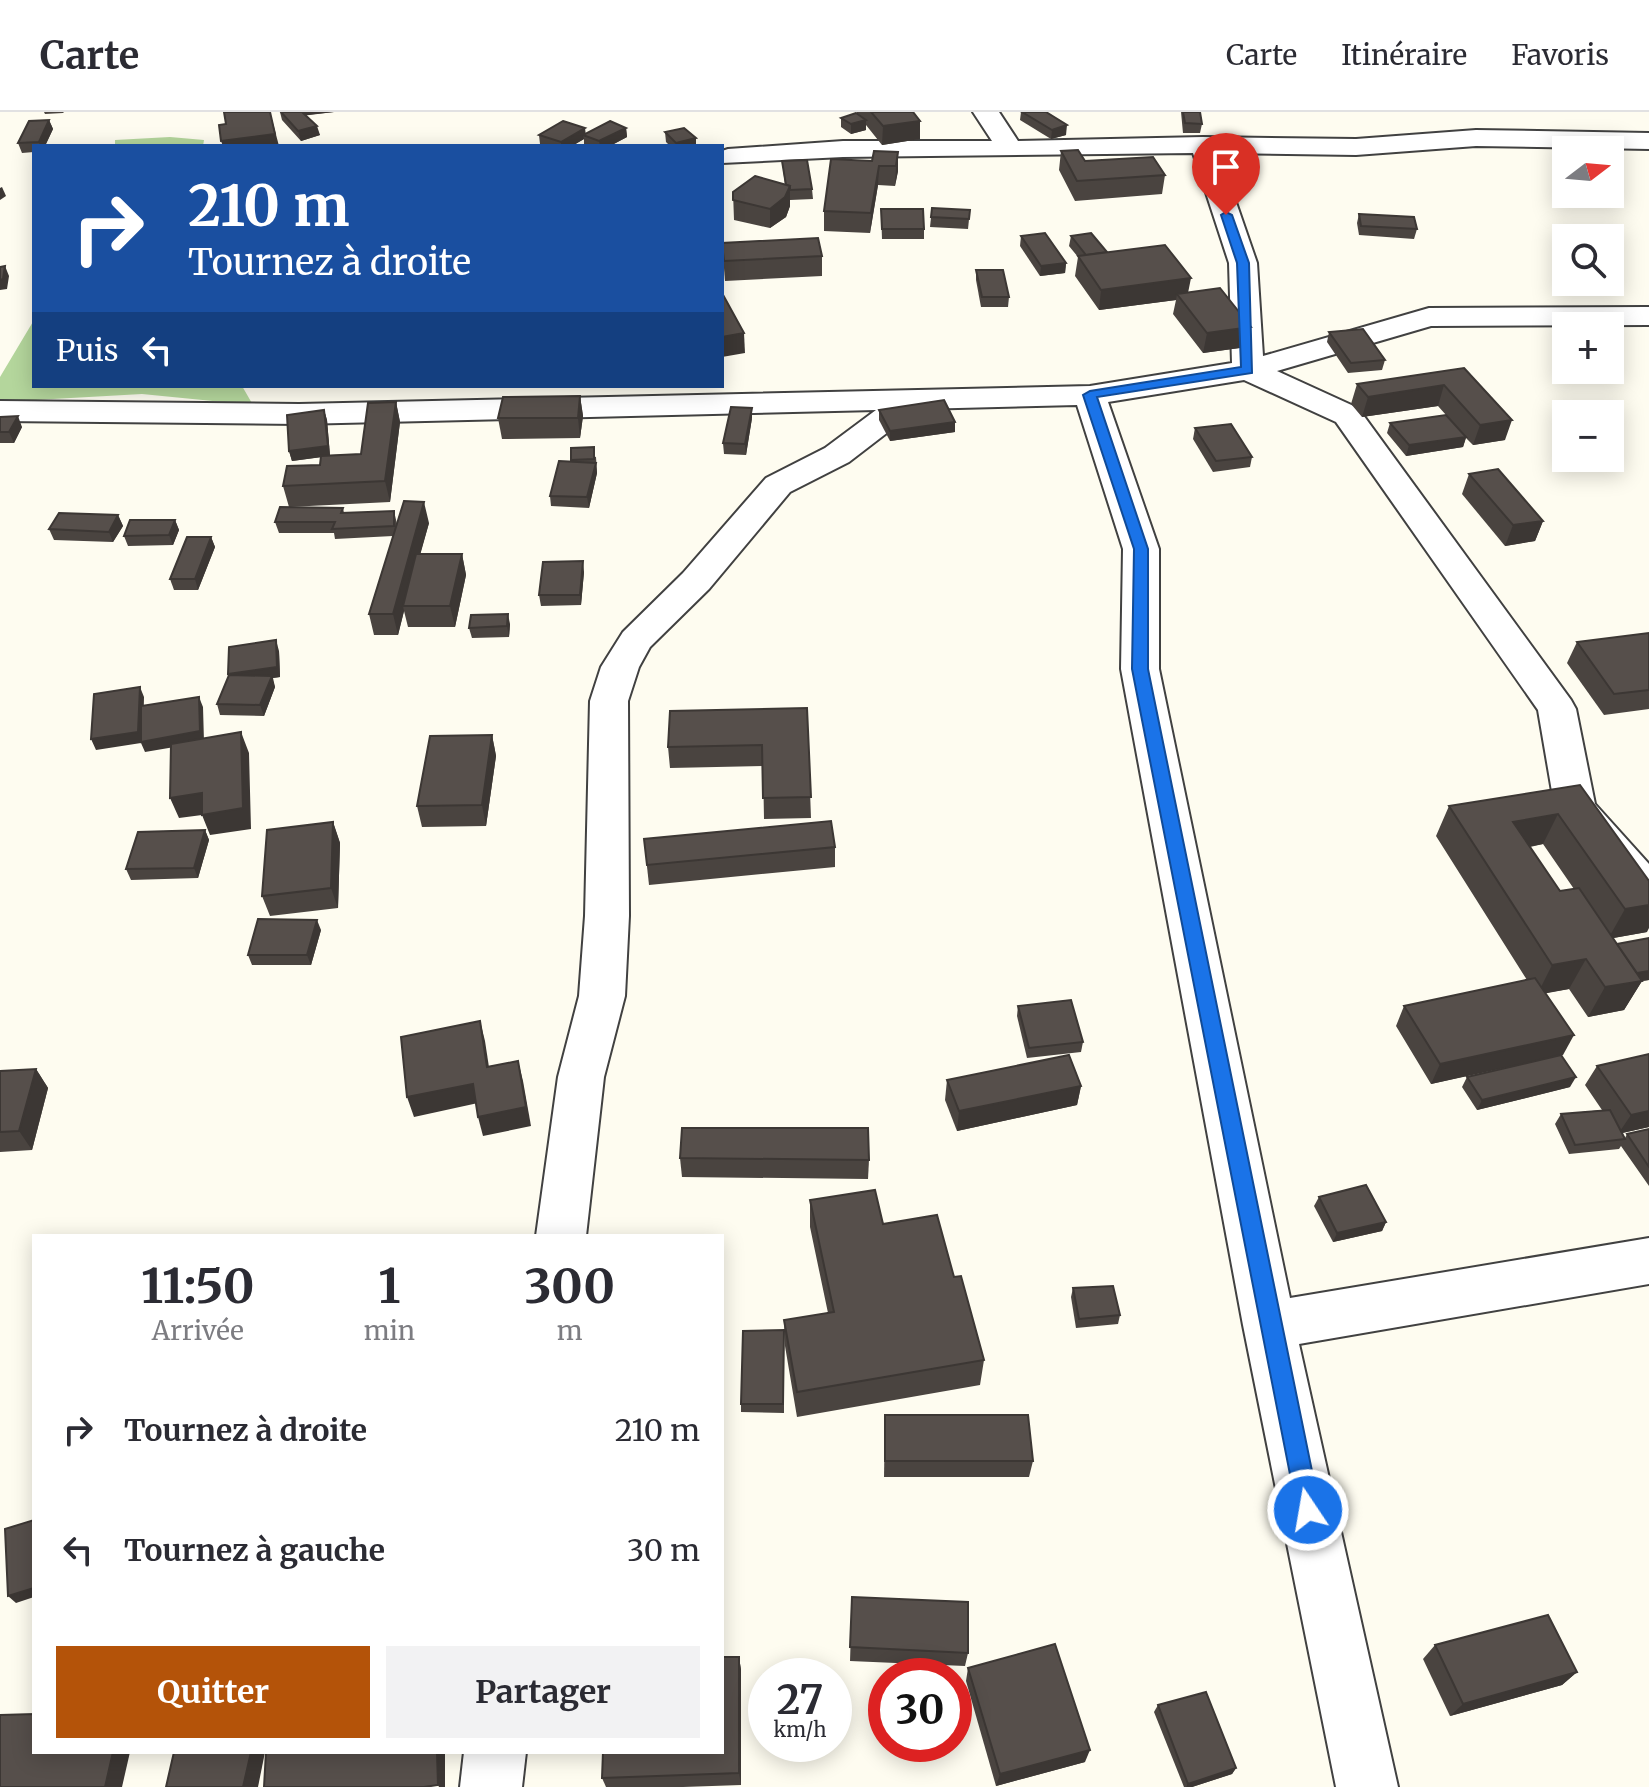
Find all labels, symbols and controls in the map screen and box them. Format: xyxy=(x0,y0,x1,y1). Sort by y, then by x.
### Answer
text: Carte xyxy=(40,32,139,79)
text: Carte xyxy=(1226,37,1297,73)
text: Itinéraire xyxy=(1341,37,1467,73)
text: Favoris xyxy=(1511,37,1609,73)
pin xyxy=(1192,133,1260,215)
north arrow xyxy=(1552,136,1624,208)
map controls xyxy=(1552,136,1624,472)
icon: arrive xyxy=(1204,145,1248,189)
text: 210 m xyxy=(188,171,350,241)
icon: right xyxy=(56,176,160,280)
button: search xyxy=(1552,224,1624,296)
text: Tournez à droite xyxy=(188,240,471,285)
button: + xyxy=(1552,312,1624,384)
icon: left xyxy=(135,328,179,372)
text: Puis xyxy=(56,331,119,369)
button: − xyxy=(1552,400,1624,472)
text: 11:50 xyxy=(141,1256,255,1316)
text: 1 xyxy=(378,1256,401,1316)
text: 300 xyxy=(524,1256,615,1316)
text: Arrivée xyxy=(152,1314,244,1347)
text: min xyxy=(364,1314,415,1347)
text: m xyxy=(557,1314,582,1347)
icon: right xyxy=(56,1408,100,1452)
text: Tournez à droite xyxy=(124,1411,367,1449)
text: 210 m xyxy=(615,1411,700,1449)
position arrow xyxy=(1266,1468,1350,1552)
icon: left xyxy=(56,1528,100,1572)
text: Tournez à gauche xyxy=(124,1531,385,1569)
text: 30 m xyxy=(627,1531,700,1569)
button: Quitter xyxy=(56,1646,370,1738)
button: Partager xyxy=(386,1646,700,1738)
speed limit sign: 30 xyxy=(868,1658,972,1762)
text: 27 xyxy=(777,1675,823,1725)
text: km/h xyxy=(774,1717,826,1742)

